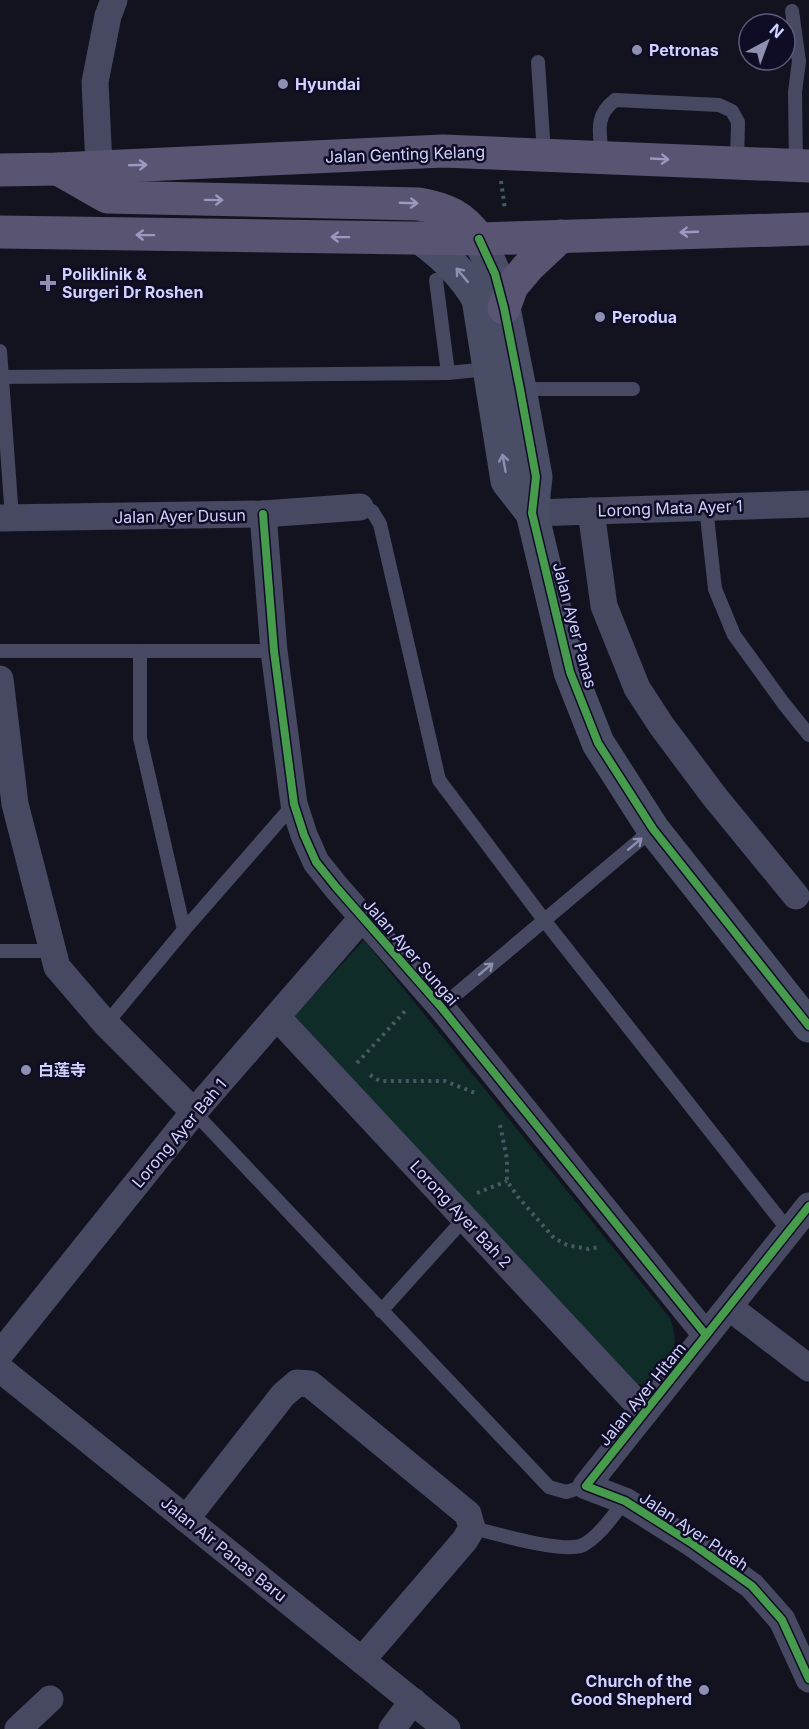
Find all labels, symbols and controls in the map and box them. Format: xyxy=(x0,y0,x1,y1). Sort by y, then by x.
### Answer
north arrow xyxy=(737,12,797,72)
text: N xyxy=(766,19,788,42)
place label: Petronas xyxy=(649,40,719,60)
marker: Petronas xyxy=(630,43,644,57)
place label: Hyundai xyxy=(295,74,360,94)
marker: Hyundai xyxy=(276,77,290,91)
street label: Jalan Genting Kelang xyxy=(325,141,485,167)
one-way arrow xyxy=(650,153,670,165)
one-way arrow xyxy=(127,159,147,170)
one-way arrow xyxy=(204,194,224,206)
one-way arrow xyxy=(399,198,419,209)
one-way arrow xyxy=(679,226,699,238)
one-way arrow xyxy=(136,229,156,240)
one-way arrow xyxy=(331,231,351,243)
place label: Poliklinik & Surgeri Dr Roshen xyxy=(62,264,203,302)
one-way arrow xyxy=(455,268,469,283)
marker: Poliklinik & Surgeri Dr Roshen xyxy=(39,274,57,292)
place label: Perodua xyxy=(612,307,677,327)
marker: Perodua xyxy=(593,310,607,324)
one-way arrow xyxy=(498,454,509,473)
street label: Lorong Mata Ayer 1 xyxy=(597,495,743,521)
street label: Jalan Ayer Dusun xyxy=(114,505,246,527)
street label: Jalan Ayer Panas xyxy=(549,560,601,690)
one-way arrow xyxy=(627,837,643,850)
street label: Jalan Ayer Sungai xyxy=(359,894,463,1010)
one-way arrow xyxy=(478,962,493,976)
place label: 白莲寺 xyxy=(38,1060,86,1080)
marker: 白莲寺 xyxy=(19,1063,33,1077)
street label: Lorong Ayer Bah 1 xyxy=(128,1074,230,1192)
street label: Lorong Ayer Bah 2 xyxy=(406,1156,516,1272)
street label: Jalan Ayer Hitam xyxy=(594,1338,690,1450)
street label: Jalan Ayer Puteh xyxy=(636,1487,752,1575)
street label: Jalan Air Panas Baru xyxy=(157,1492,291,1606)
place label: Church of the Good Shepherd xyxy=(571,1671,692,1709)
marker: Church of the Good Shepherd xyxy=(697,1683,711,1697)

